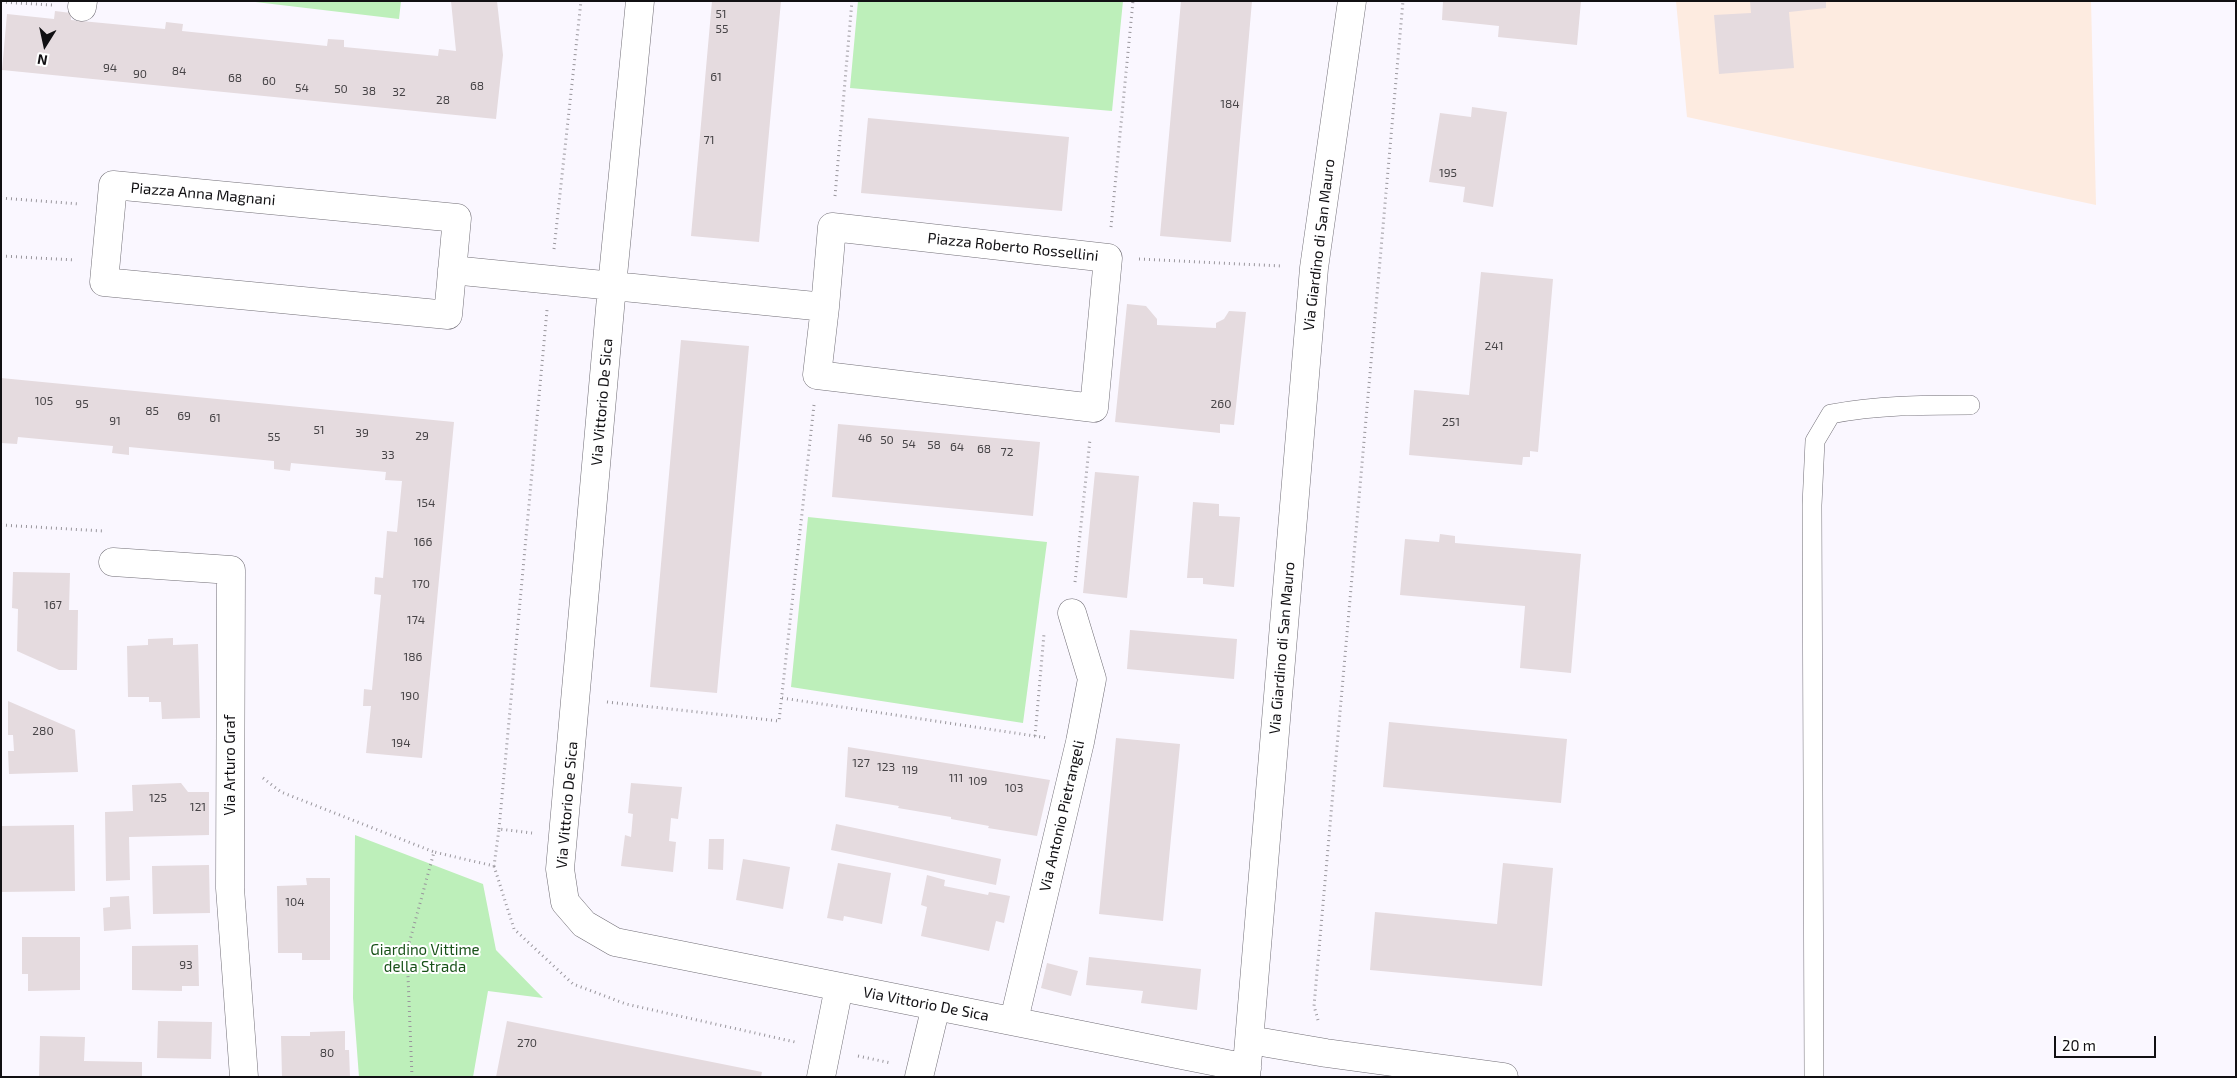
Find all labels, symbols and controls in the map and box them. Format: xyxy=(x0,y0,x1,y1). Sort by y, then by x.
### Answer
house number: 51 xyxy=(715,7,727,21)
north arrow xyxy=(20,20,70,70)
house number: 55 xyxy=(716,22,728,36)
text: N xyxy=(36,51,49,70)
house number: 94 xyxy=(103,61,117,75)
house number: 84 xyxy=(172,64,186,78)
house number: 90 xyxy=(133,67,147,81)
house number: 61 xyxy=(710,70,722,84)
house number: 68 xyxy=(228,71,242,85)
house number: 60 xyxy=(262,74,276,88)
house number: 68 xyxy=(470,79,484,93)
house number: 54 xyxy=(295,81,309,95)
house number: 50 xyxy=(334,82,348,96)
house number: 38 xyxy=(362,84,376,98)
house number: 32 xyxy=(392,85,406,99)
house number: 28 xyxy=(436,93,450,107)
house number: 184 xyxy=(1220,97,1240,111)
house number: 71 xyxy=(704,133,714,147)
street label: Via Giardino di San Mauro xyxy=(1300,158,1338,332)
house number: 195 xyxy=(1439,166,1457,180)
street label: Piazza Anna Magnani xyxy=(130,179,276,209)
street label: Piazza Roberto Rossellini xyxy=(927,229,1099,265)
street label: Via Vittorio De Sica xyxy=(587,338,617,466)
house number: 241 xyxy=(1485,339,1503,353)
house number: 105 xyxy=(35,394,53,408)
house number: 95 xyxy=(75,397,89,411)
house number: 260 xyxy=(1211,397,1231,411)
house number: 85 xyxy=(145,404,159,418)
house number: 69 xyxy=(177,409,191,423)
house number: 61 xyxy=(209,411,221,425)
house number: 91 xyxy=(109,414,121,428)
house number: 251 xyxy=(1442,415,1460,429)
house number: 51 xyxy=(313,423,325,437)
house number: 39 xyxy=(355,426,369,440)
house number: 29 xyxy=(415,429,429,443)
house number: 55 xyxy=(268,430,280,444)
house number: 46 xyxy=(858,431,872,445)
house number: 50 xyxy=(880,433,894,447)
house number: 54 xyxy=(902,437,916,451)
house number: 58 xyxy=(927,438,941,452)
house number: 64 xyxy=(950,440,964,454)
house number: 68 xyxy=(977,442,991,456)
house number: 72 xyxy=(1001,445,1013,459)
house number: 33 xyxy=(381,448,395,462)
house number: 154 xyxy=(417,496,435,510)
house number: 166 xyxy=(414,535,432,549)
street label: Via Giardino di San Mauro xyxy=(1265,561,1299,735)
house number: 170 xyxy=(412,577,430,591)
house number: 167 xyxy=(44,598,62,612)
house number: 174 xyxy=(407,613,425,627)
house number: 186 xyxy=(404,650,422,664)
house number: 190 xyxy=(401,689,419,703)
street label: Via Arturo Graf xyxy=(221,714,239,816)
house number: 280 xyxy=(32,724,54,738)
house number: 194 xyxy=(391,736,411,750)
street label: Via Antonio Pietrangeli xyxy=(1036,739,1088,893)
street label: Via Vittorio De Sica xyxy=(552,741,582,869)
house number: 127 xyxy=(852,756,870,770)
house number: 123 xyxy=(877,760,895,774)
house number: 119 xyxy=(902,763,918,777)
house number: 111 xyxy=(949,771,963,785)
house number: 109 xyxy=(969,774,987,788)
house number: 103 xyxy=(1005,781,1023,795)
house number: 125 xyxy=(149,791,167,805)
house number: 121 xyxy=(190,800,206,814)
house number: 104 xyxy=(285,895,305,909)
park label: Giardino Vittime della Strada xyxy=(370,941,480,976)
house number: 93 xyxy=(179,958,193,972)
street label: Via Vittorio De Sica xyxy=(862,983,990,1025)
scale bar xyxy=(2057,1026,2160,1058)
house number: 270 xyxy=(517,1036,537,1050)
text: 20 m xyxy=(2062,1036,2096,1054)
house number: 80 xyxy=(320,1046,334,1060)

